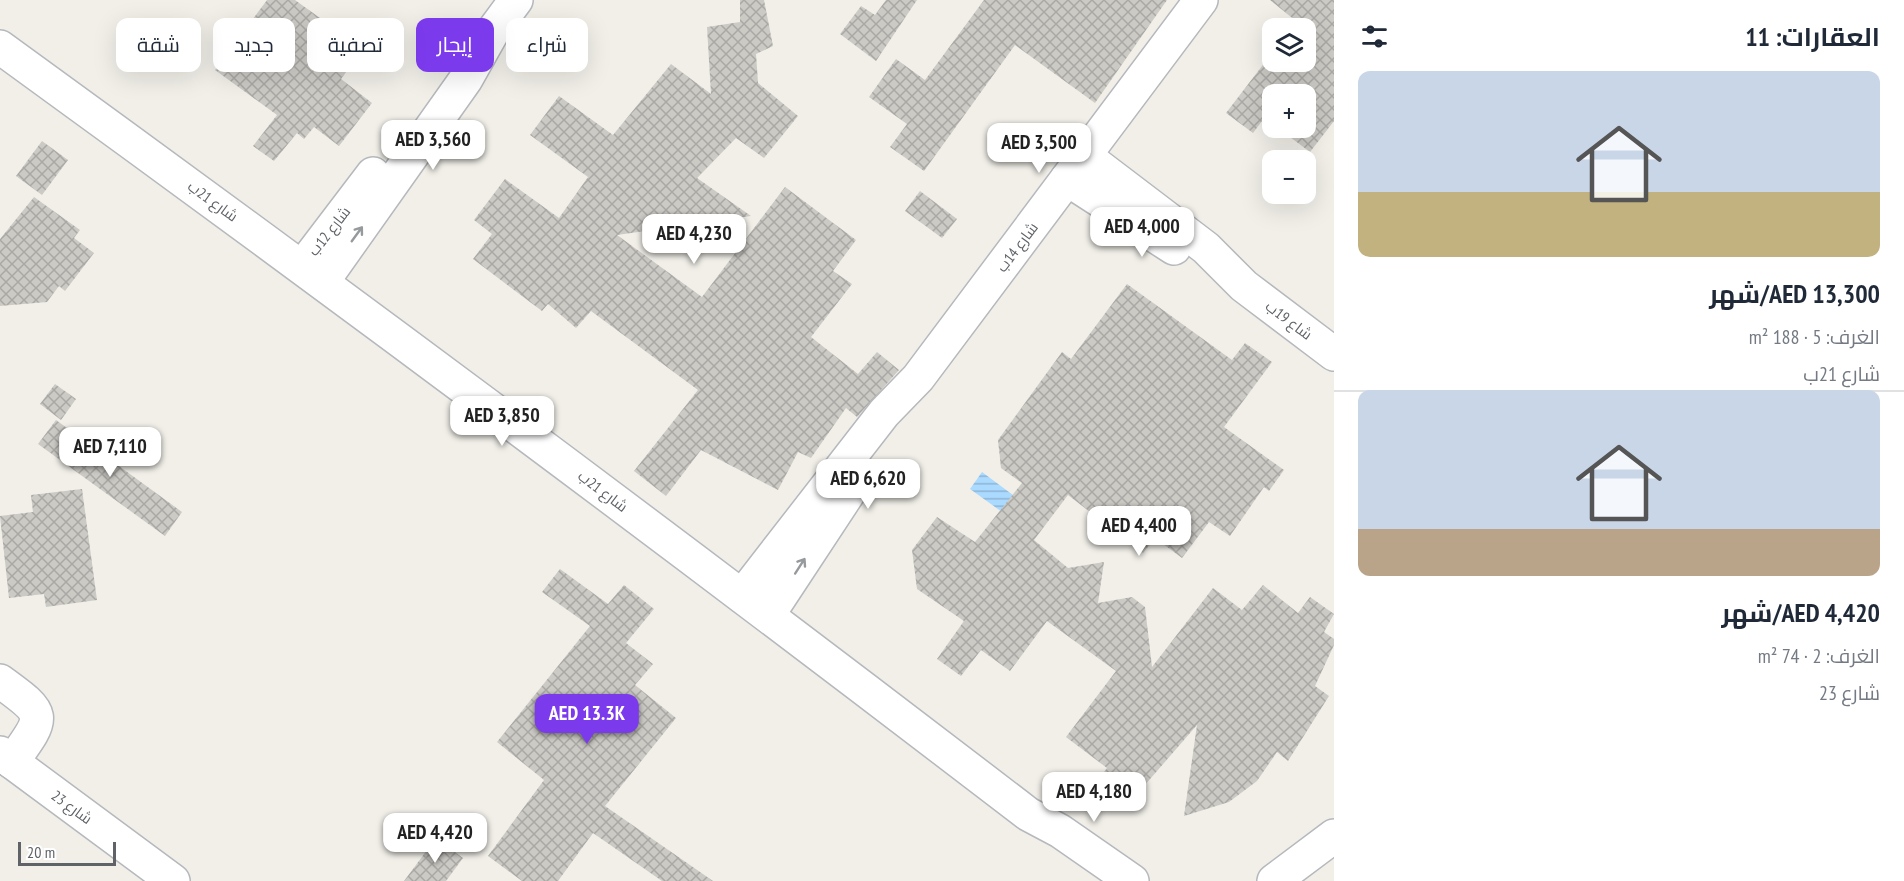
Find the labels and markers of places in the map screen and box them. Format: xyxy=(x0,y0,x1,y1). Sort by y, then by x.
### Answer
pin: AED 3,560 xyxy=(364,120,502,171)
pin: AED 3,500 xyxy=(970,123,1108,174)
pin: AED 4,000 xyxy=(1073,207,1211,258)
pin: AED 4,230 xyxy=(625,214,763,265)
pin: AED 3,850 xyxy=(433,396,571,447)
pin: AED 7,110 xyxy=(41,427,179,478)
pin: AED 6,620 xyxy=(799,459,937,510)
pin: AED 4,400 xyxy=(1070,506,1208,557)
pin: AED 13.3K xyxy=(518,694,656,745)
pin: AED 4,180 xyxy=(1025,772,1163,823)
pin: AED 4,420 xyxy=(366,813,504,864)

